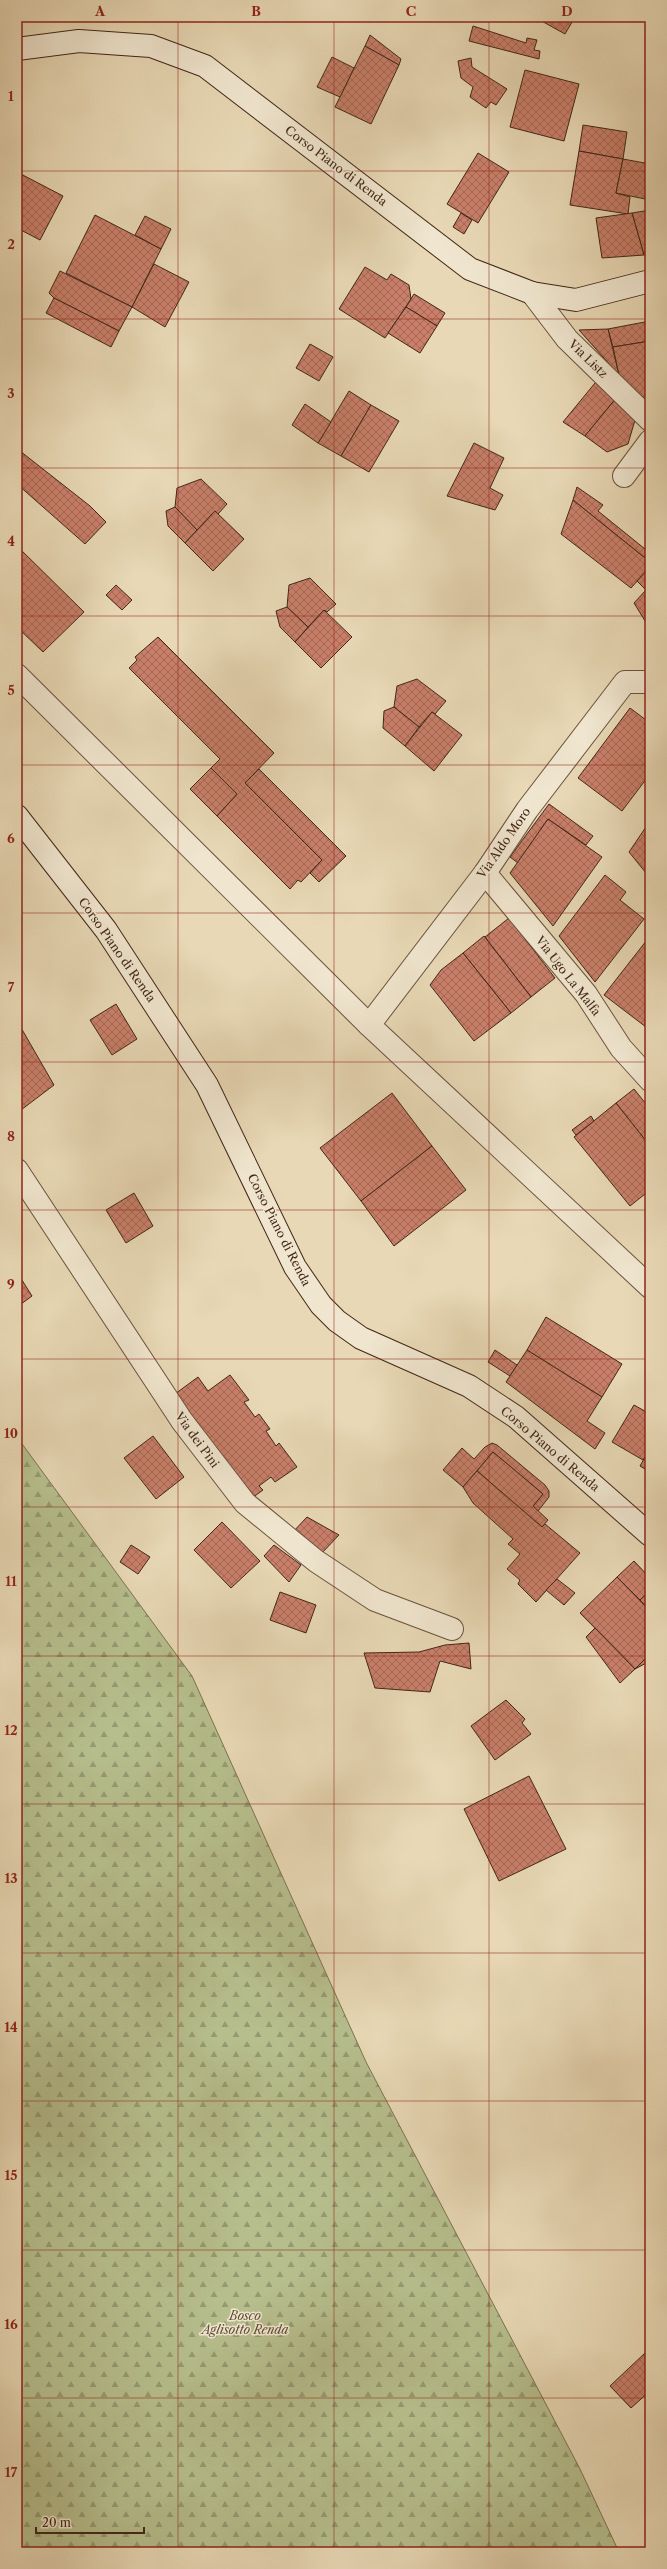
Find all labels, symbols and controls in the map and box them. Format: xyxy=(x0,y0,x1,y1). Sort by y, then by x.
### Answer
text: A xyxy=(94,3,106,19)
text: B xyxy=(251,3,261,19)
text: C xyxy=(406,3,416,19)
text: D xyxy=(561,3,573,19)
text: 1 xyxy=(8,88,14,104)
street label: Corso Piano di Renda xyxy=(282,122,391,209)
text: 2 xyxy=(7,236,15,252)
street label: Via Listz xyxy=(565,336,611,381)
text: 3 xyxy=(7,385,15,401)
text: 4 xyxy=(7,533,15,549)
text: 5 xyxy=(7,682,15,698)
street label: Via Aldo Moro xyxy=(473,804,534,882)
text: 6 xyxy=(7,830,15,846)
street label: Corso Piano di Renda xyxy=(76,895,160,1005)
street label: Via Ugo La Malfa xyxy=(532,932,605,1019)
text: 7 xyxy=(8,979,15,995)
text: 8 xyxy=(7,1128,15,1144)
street label: Corso Piano di Renda xyxy=(245,1171,315,1289)
text: 9 xyxy=(7,1276,15,1292)
street label: Corso Piano di Renda xyxy=(498,1403,603,1495)
street label: Via dei Pini xyxy=(172,1408,223,1471)
text: 10 xyxy=(4,1425,18,1441)
text: 11 xyxy=(5,1573,17,1589)
text: 12 xyxy=(4,1722,18,1738)
text: 13 xyxy=(4,1870,18,1886)
text: 14 xyxy=(4,2019,18,2035)
text: 15 xyxy=(4,2167,18,2183)
park label: Bosco Aglisotto Renda xyxy=(200,2308,288,2337)
text: 16 xyxy=(4,2316,18,2332)
text: 17 xyxy=(5,2464,18,2480)
scale bar xyxy=(36,2509,144,2535)
text: 20 m xyxy=(42,2515,71,2530)

